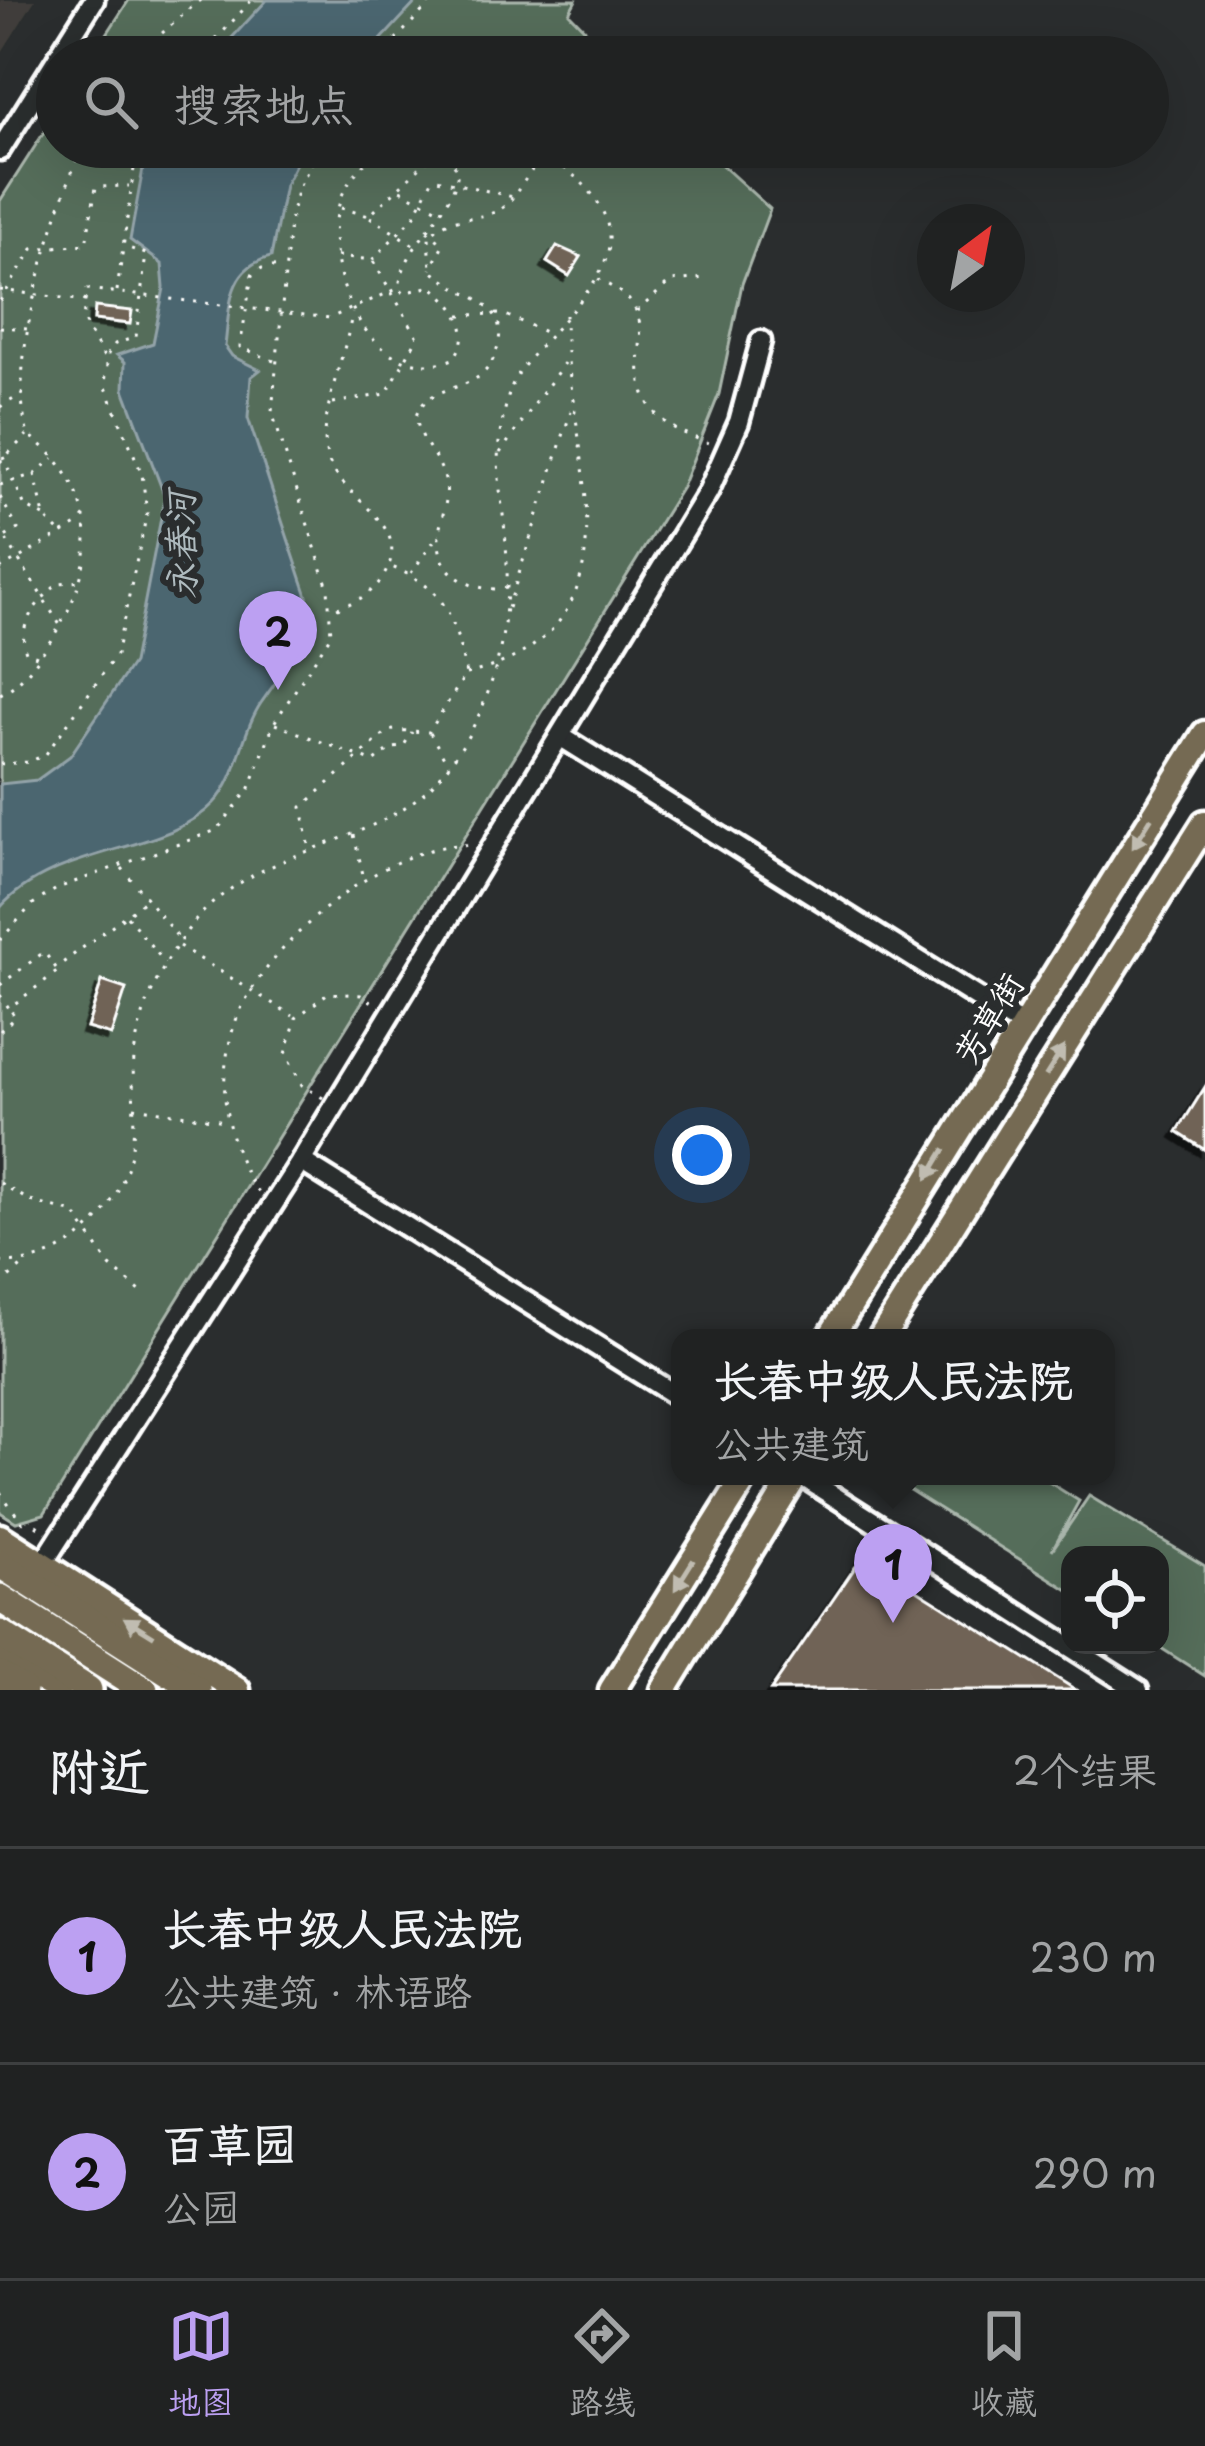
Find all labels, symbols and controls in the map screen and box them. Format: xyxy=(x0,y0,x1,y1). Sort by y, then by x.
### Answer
search box xyxy=(36,36,1169,168)
text: 搜索地点 xyxy=(174,68,354,136)
icon: search xyxy=(78,69,144,135)
north arrow xyxy=(917,204,1025,312)
water label: 永春河 xyxy=(151,486,207,599)
pin: 2 xyxy=(239,591,317,690)
one-way arrow xyxy=(1132,817,1154,849)
street label: 芳草街 xyxy=(940,962,1034,1072)
one-way arrow xyxy=(1044,1044,1065,1078)
your location xyxy=(672,1125,732,1185)
one-way arrow xyxy=(926,1147,947,1181)
popup xyxy=(671,1329,1115,1485)
text: 长春中级人民法院 xyxy=(713,1344,1073,1412)
text: 公共建筑 xyxy=(713,1412,869,1471)
pin: 1 xyxy=(854,1524,932,1623)
map controls xyxy=(1061,1546,1169,1654)
button: locate xyxy=(1061,1546,1169,1654)
one-way arrow xyxy=(674,1559,696,1592)
one-way arrow xyxy=(122,1617,156,1638)
text: 附近 xyxy=(48,1730,150,1807)
text: 2个结果 xyxy=(1012,1739,1157,1798)
text: 长春中级人民法院 xyxy=(162,1892,522,1960)
text: 1 xyxy=(78,1926,96,1985)
text: 230 m xyxy=(1030,1926,1157,1985)
text: 公共建筑 · 林语路 xyxy=(162,1960,472,2019)
text: 百草园 xyxy=(162,2108,297,2176)
text: 2 xyxy=(73,2142,101,2201)
text: 290 m xyxy=(1033,2142,1157,2201)
text: 公园 xyxy=(162,2176,240,2235)
tab: 地图 xyxy=(168,2303,234,2425)
tab: 路线 xyxy=(569,2303,635,2425)
tab: 收藏 xyxy=(971,2303,1037,2425)

